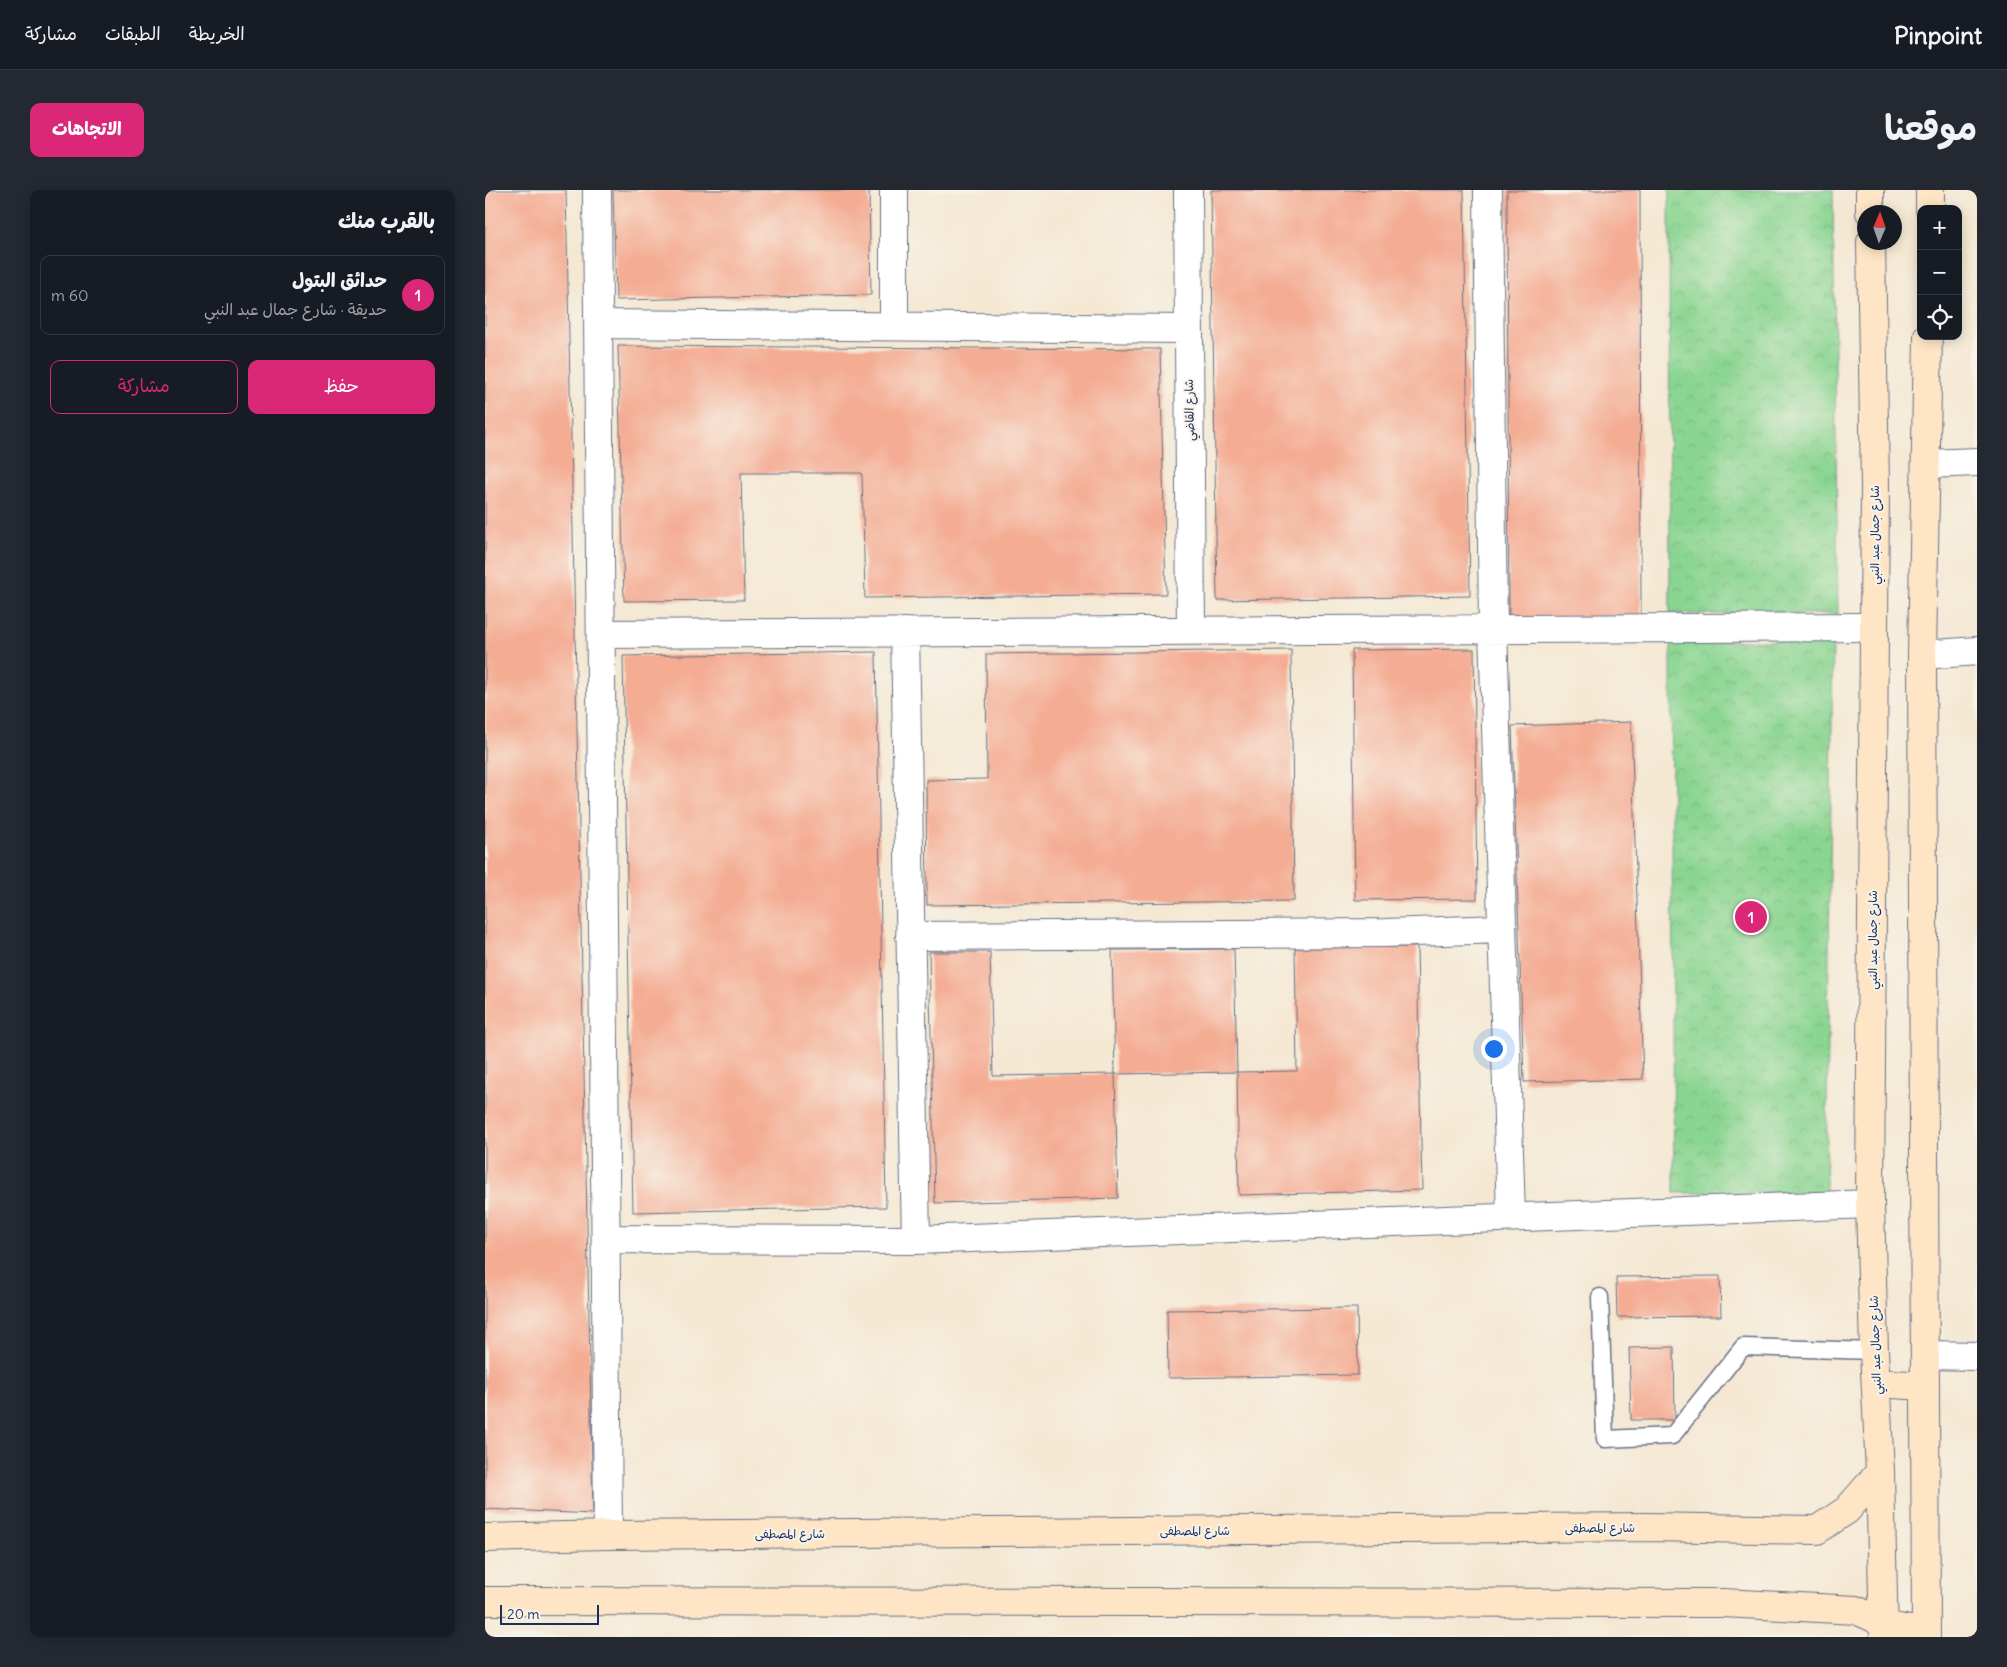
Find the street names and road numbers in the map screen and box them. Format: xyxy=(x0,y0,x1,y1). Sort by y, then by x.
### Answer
street label: شارع القاضي xyxy=(1181,379,1201,441)
street label: شارع جمال عبد النبي xyxy=(1867,485,1886,585)
street label: شارع جمال عبد النبي xyxy=(1865,890,1884,990)
street label: شارع جمال عبد النبي xyxy=(1866,1295,1888,1395)
street label: شارع المصطفى xyxy=(1565,1520,1635,1537)
street label: شارع المصطفى xyxy=(1160,1523,1230,1540)
street label: شارع المصطفى xyxy=(755,1526,825,1543)

